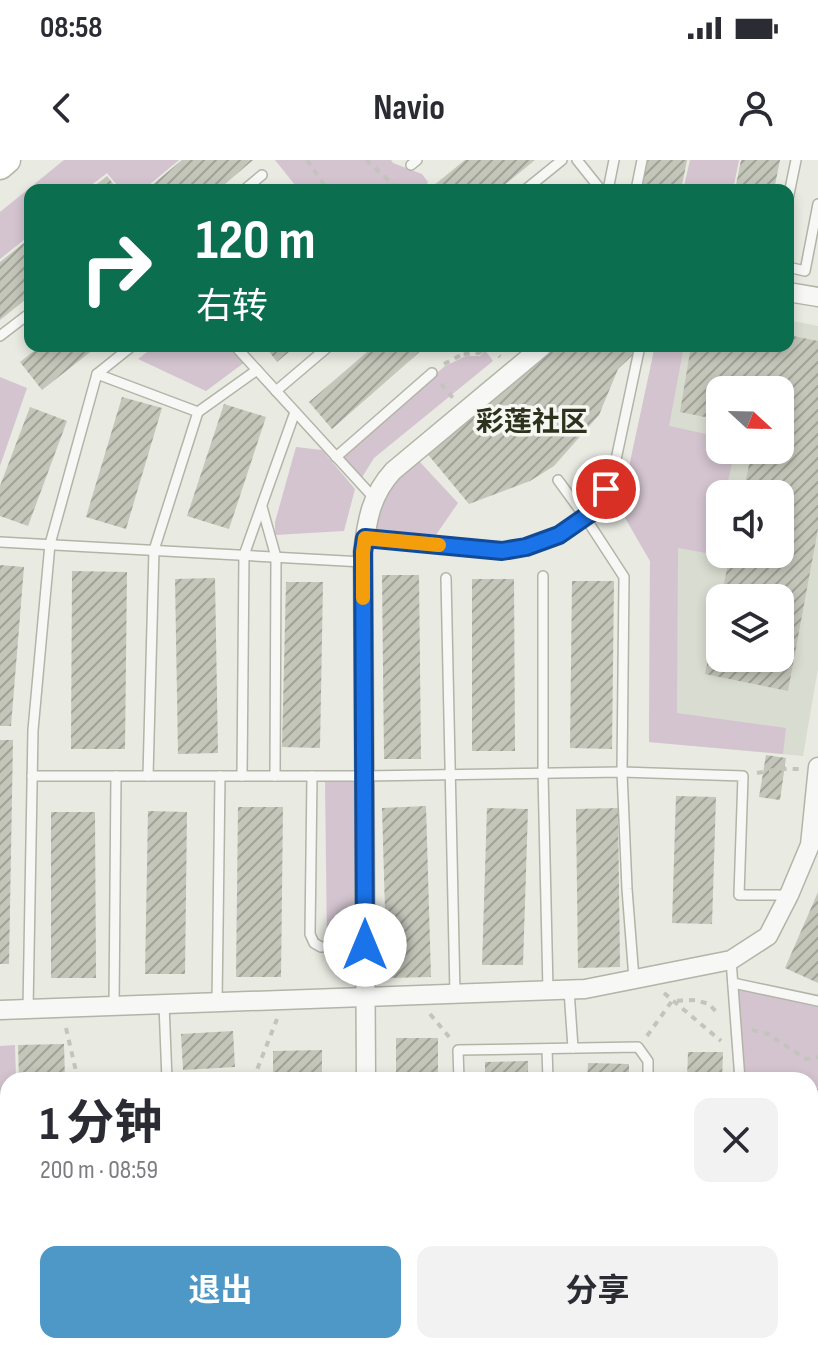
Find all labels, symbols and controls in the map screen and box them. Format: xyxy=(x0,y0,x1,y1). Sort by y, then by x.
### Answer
text: 08:58 xyxy=(40,10,102,46)
icon: back xyxy=(40,86,84,130)
icon: person xyxy=(734,86,778,130)
text: Navio xyxy=(373,87,445,130)
text: 120 m xyxy=(196,208,316,275)
icon: right xyxy=(64,216,168,320)
text: 右转 xyxy=(196,286,268,329)
north arrow xyxy=(706,376,794,464)
map controls xyxy=(706,376,794,672)
district label: 彩莲社区 xyxy=(476,406,588,439)
pin xyxy=(572,455,640,523)
icon: arrive xyxy=(584,467,628,511)
button: sound xyxy=(706,480,794,568)
button: layers xyxy=(706,584,794,672)
position arrow xyxy=(323,903,407,987)
text: 1 分钟 xyxy=(40,1096,162,1153)
button: close xyxy=(694,1098,778,1182)
text: 200 m · 08:59 xyxy=(40,1155,158,1186)
button: 退出 xyxy=(40,1246,401,1338)
button: 分享 xyxy=(417,1246,778,1338)

